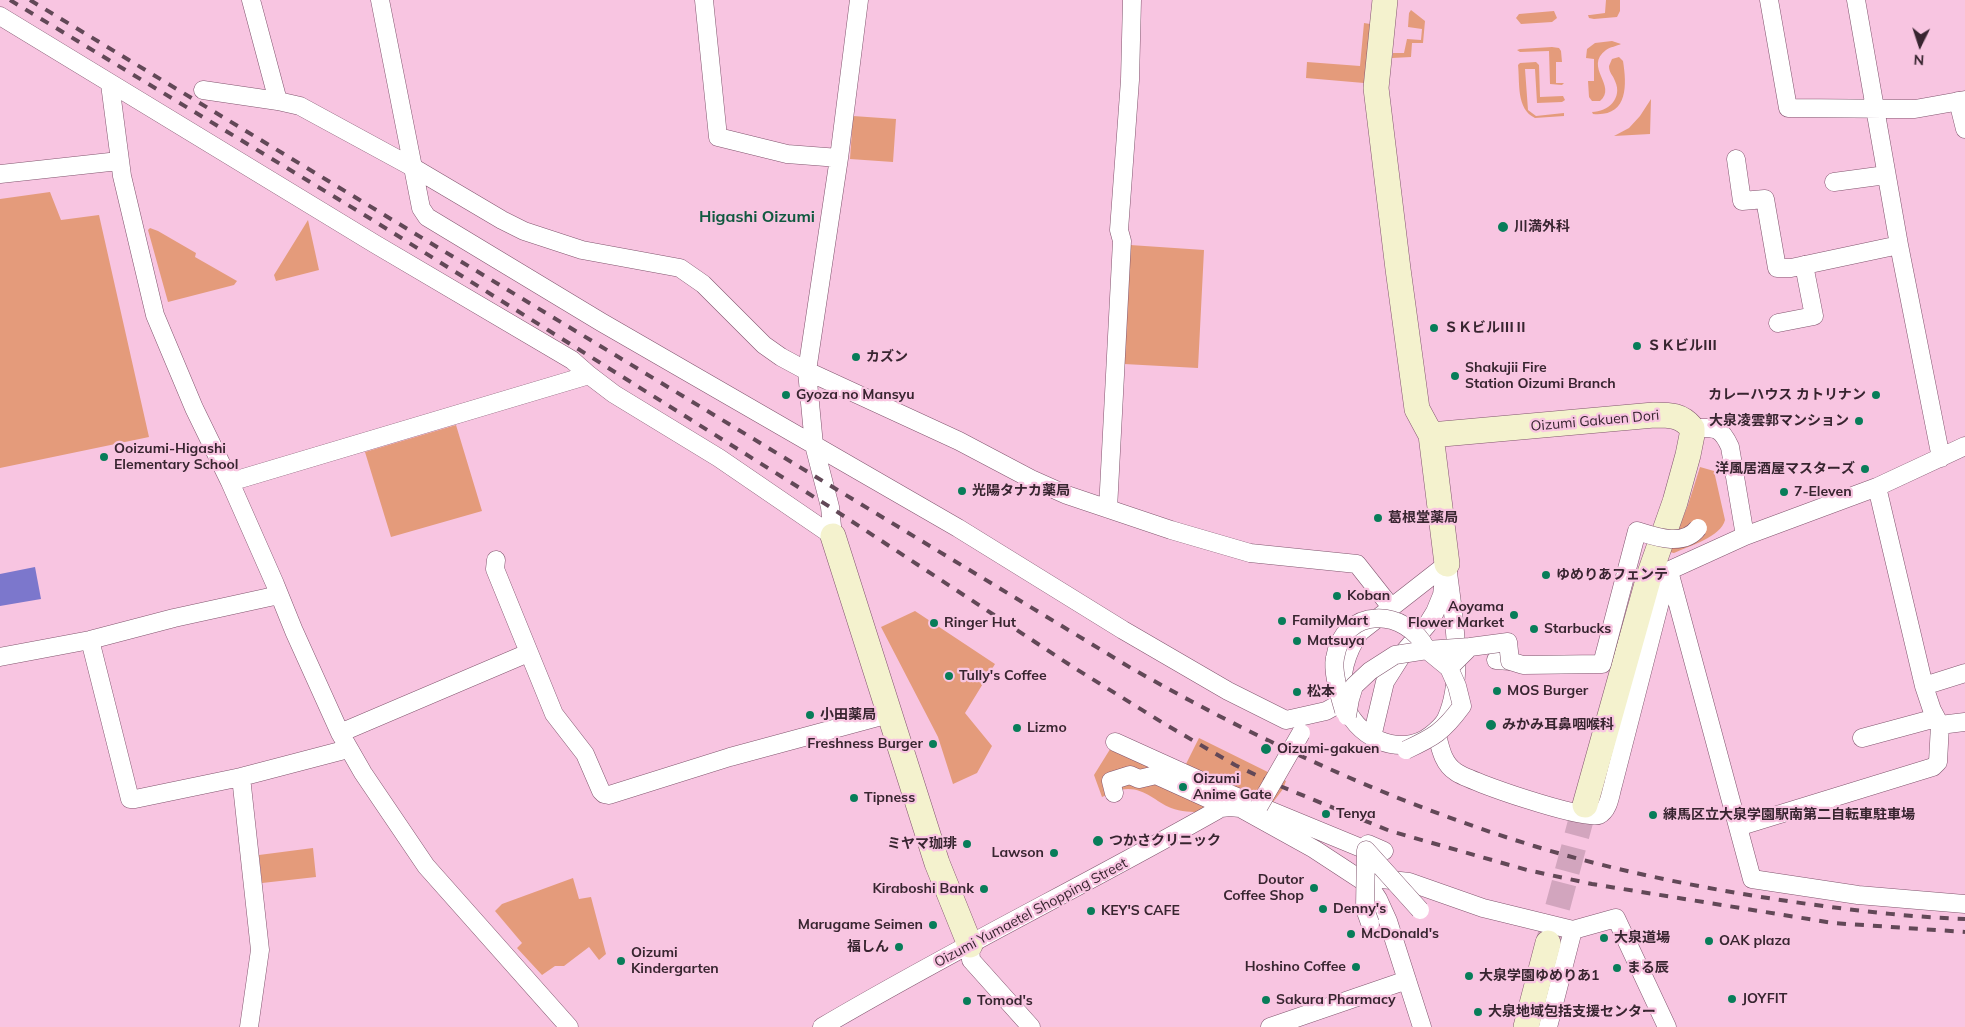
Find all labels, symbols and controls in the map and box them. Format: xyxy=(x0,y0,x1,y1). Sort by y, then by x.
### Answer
north arrow xyxy=(1895,20,1945,70)
text: N xyxy=(1913,51,1925,69)
district label: Higashi Oizumi xyxy=(699,207,815,227)
place label: 川満外科 xyxy=(1514,219,1570,235)
marker: 川満外科 xyxy=(1496,220,1510,234)
place label: ＳＫビルⅢⅡ xyxy=(1444,320,1528,336)
marker: ＳＫビルⅢⅡ xyxy=(1428,322,1440,334)
place label: ＳＫビルⅢ xyxy=(1647,338,1717,354)
marker: ＳＫビルⅢ xyxy=(1631,340,1643,352)
place label: カズン xyxy=(866,349,908,365)
marker: カズン xyxy=(850,351,862,363)
place label: Shakujii Fire Station Oizumi Branch xyxy=(1465,360,1616,392)
marker: Shakujii Fire Station Oizumi Branch xyxy=(1449,370,1461,382)
place label: Gyoza no Mansyu xyxy=(796,387,914,403)
place label: カレーハウス カトリナン xyxy=(1708,387,1866,403)
marker: Gyoza no Mansyu xyxy=(780,389,792,401)
marker: カレーハウス カトリナン xyxy=(1870,389,1882,401)
street label: Oizumi Gakuen Dori xyxy=(1530,407,1660,435)
place label: 大泉凌雲郭マンション xyxy=(1709,413,1849,429)
marker: 大泉凌雲郭マンション xyxy=(1853,415,1865,427)
place label: Ooizumi-Higashi Elementary School xyxy=(114,441,238,474)
marker: Ooizumi-Higashi Elementary School xyxy=(98,451,110,463)
place label: 洋風居酒屋マスターズ xyxy=(1715,461,1855,477)
marker: 洋風居酒屋マスターズ xyxy=(1859,463,1871,475)
place label: 光陽タナカ薬局 xyxy=(972,483,1070,499)
place label: 7-Eleven xyxy=(1794,484,1852,500)
marker: 光陽タナカ薬局 xyxy=(956,485,968,497)
marker: 7-Eleven xyxy=(1778,486,1790,498)
place label: 葛根堂薬局 xyxy=(1388,510,1458,526)
marker: 葛根堂薬局 xyxy=(1372,512,1384,524)
place label: ゆめりあフェンテ xyxy=(1556,567,1668,583)
marker: ゆめりあフェンテ xyxy=(1540,569,1552,581)
place label: Koban xyxy=(1347,588,1390,604)
marker: Koban xyxy=(1331,590,1343,602)
place label: Aoyama Flower Market xyxy=(1408,599,1504,632)
marker: Aoyama Flower Market xyxy=(1508,609,1520,621)
place label: FamilyMart xyxy=(1292,613,1368,629)
place label: Ringer Hut xyxy=(944,615,1016,631)
marker: FamilyMart xyxy=(1276,615,1288,627)
marker: Ringer Hut xyxy=(928,617,940,629)
place label: Starbucks xyxy=(1544,621,1611,637)
marker: Starbucks xyxy=(1528,623,1540,635)
place label: Matsuya xyxy=(1307,633,1365,649)
marker: Matsuya xyxy=(1291,635,1303,647)
place label: Tully's Coffee xyxy=(959,668,1047,684)
marker: Tully's Coffee xyxy=(943,670,955,682)
place label: MOS Burger xyxy=(1507,683,1588,699)
place label: 松本 xyxy=(1307,684,1335,700)
marker: MOS Burger xyxy=(1491,685,1503,697)
marker: 松本 xyxy=(1291,686,1303,698)
place label: 小田薬局 xyxy=(820,707,876,723)
marker: 小田薬局 xyxy=(804,709,816,721)
place label: みかみ耳鼻咽喉科 xyxy=(1502,717,1614,733)
marker: みかみ耳鼻咽喉科 xyxy=(1484,718,1498,732)
place label: Lizmo xyxy=(1027,720,1067,736)
marker: Lizmo xyxy=(1011,722,1023,734)
place label: Freshness Burger xyxy=(807,736,923,752)
marker: Freshness Burger xyxy=(927,738,939,750)
place label: Oizumi-gakuen xyxy=(1277,741,1380,757)
marker: Oizumi-gakuen xyxy=(1259,742,1273,756)
place label: Oizumi Anime Gate xyxy=(1193,771,1272,804)
marker: Oizumi Anime Gate xyxy=(1177,781,1189,793)
place label: Tipness xyxy=(864,790,915,806)
marker: Tipness xyxy=(848,792,860,804)
place label: Tenya xyxy=(1336,806,1376,822)
place label: 練馬区立大泉学園駅南第二自転車駐車場 xyxy=(1663,807,1915,823)
marker: Tenya xyxy=(1320,808,1332,820)
marker: 練馬区立大泉学園駅南第二自転車駐車場 xyxy=(1647,809,1659,821)
place label: つかさクリニック xyxy=(1109,833,1221,849)
marker: つかさクリニック xyxy=(1091,834,1105,848)
place label: ミヤマ珈琲 xyxy=(887,836,957,852)
marker: ミヤマ珈琲 xyxy=(961,838,973,850)
place label: Lawson xyxy=(992,845,1044,861)
marker: Lawson xyxy=(1048,847,1060,859)
street label: Oizumi Yumaetel Shopping Street xyxy=(932,855,1130,971)
place label: Doutor Coffee Shop xyxy=(1223,872,1304,904)
place label: Kiraboshi Bank xyxy=(872,881,974,897)
marker: Doutor Coffee Shop xyxy=(1308,882,1320,894)
marker: Kiraboshi Bank xyxy=(978,883,990,895)
place label: Denny's xyxy=(1333,901,1386,917)
place label: KEY'S CAFE xyxy=(1101,903,1180,919)
marker: Denny's xyxy=(1317,903,1329,915)
marker: KEY'S CAFE xyxy=(1085,905,1097,917)
place label: Marugame Seimen xyxy=(798,917,923,933)
marker: Marugame Seimen xyxy=(927,919,939,931)
place label: McDonald's xyxy=(1361,926,1439,942)
marker: McDonald's xyxy=(1345,928,1357,940)
place label: 大泉道場 xyxy=(1614,930,1670,946)
marker: 大泉道場 xyxy=(1598,932,1610,944)
place label: OAK plaza xyxy=(1719,933,1790,949)
marker: OAK plaza xyxy=(1703,935,1715,947)
place label: 福しん xyxy=(847,939,889,955)
marker: 福しん xyxy=(893,941,905,953)
place label: Oizumi Kindergarten xyxy=(631,945,719,978)
marker: Oizumi Kindergarten xyxy=(615,955,627,967)
place label: Hoshino Coffee xyxy=(1245,959,1346,975)
place label: まる辰 xyxy=(1627,960,1669,976)
marker: Hoshino Coffee xyxy=(1350,961,1362,973)
marker: まる辰 xyxy=(1611,962,1623,974)
place label: 大泉学園ゆめりあ1 xyxy=(1479,968,1599,984)
marker: 大泉学園ゆめりあ1 xyxy=(1463,970,1475,982)
place label: JOYFIT xyxy=(1742,991,1787,1007)
place label: Sakura Pharmacy xyxy=(1276,992,1396,1008)
place label: Tomod's xyxy=(977,993,1033,1009)
marker: JOYFIT xyxy=(1726,993,1738,1005)
marker: Sakura Pharmacy xyxy=(1260,994,1272,1006)
marker: Tomod's xyxy=(961,995,973,1007)
place label: 大泉地域包括支援センター xyxy=(1488,1004,1656,1020)
marker: 大泉地域包括支援センター xyxy=(1472,1006,1484,1018)

